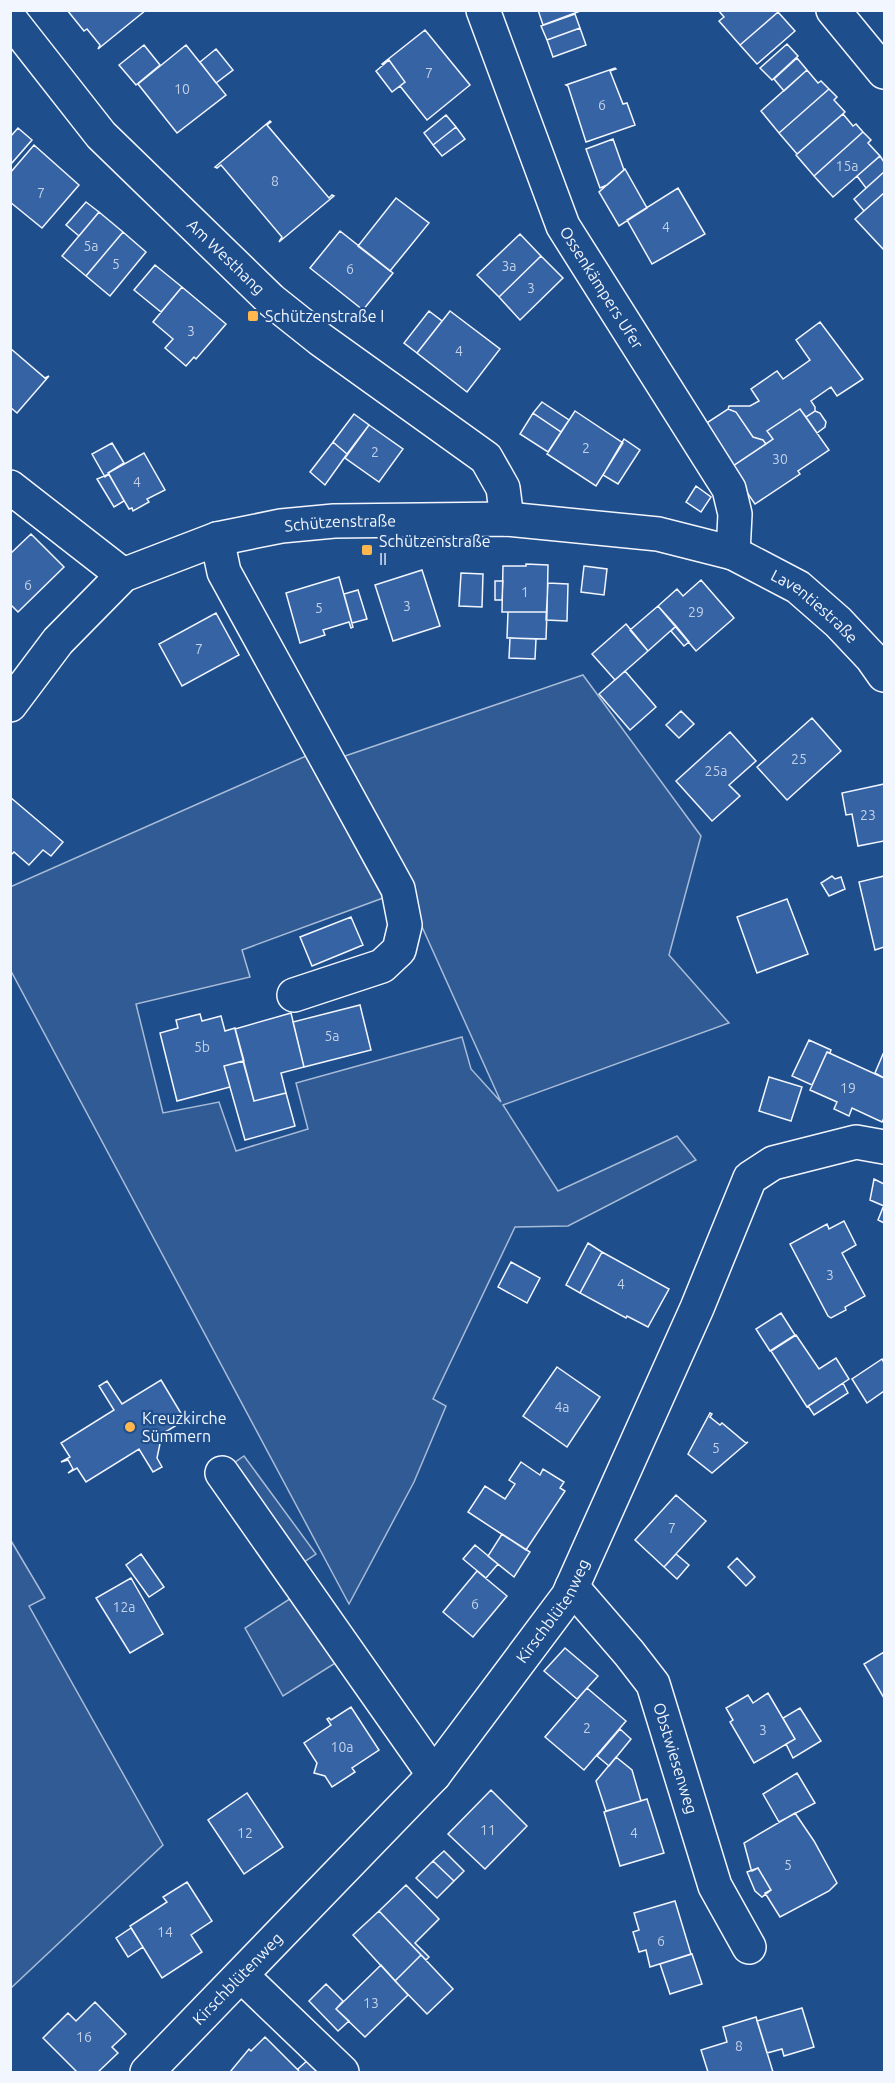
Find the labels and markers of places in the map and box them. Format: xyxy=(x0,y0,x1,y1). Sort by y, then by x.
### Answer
place label: Schützenstraße I xyxy=(265,307,384,325)
marker: Schützenstraße I xyxy=(246,309,260,323)
place label: Schützenstraße II xyxy=(379,532,491,568)
marker: Schützenstraße II xyxy=(360,543,374,557)
place label: Kreuzkirche Sümmern xyxy=(142,1409,227,1445)
marker: Kreuzkirche Sümmern xyxy=(123,1420,137,1434)

